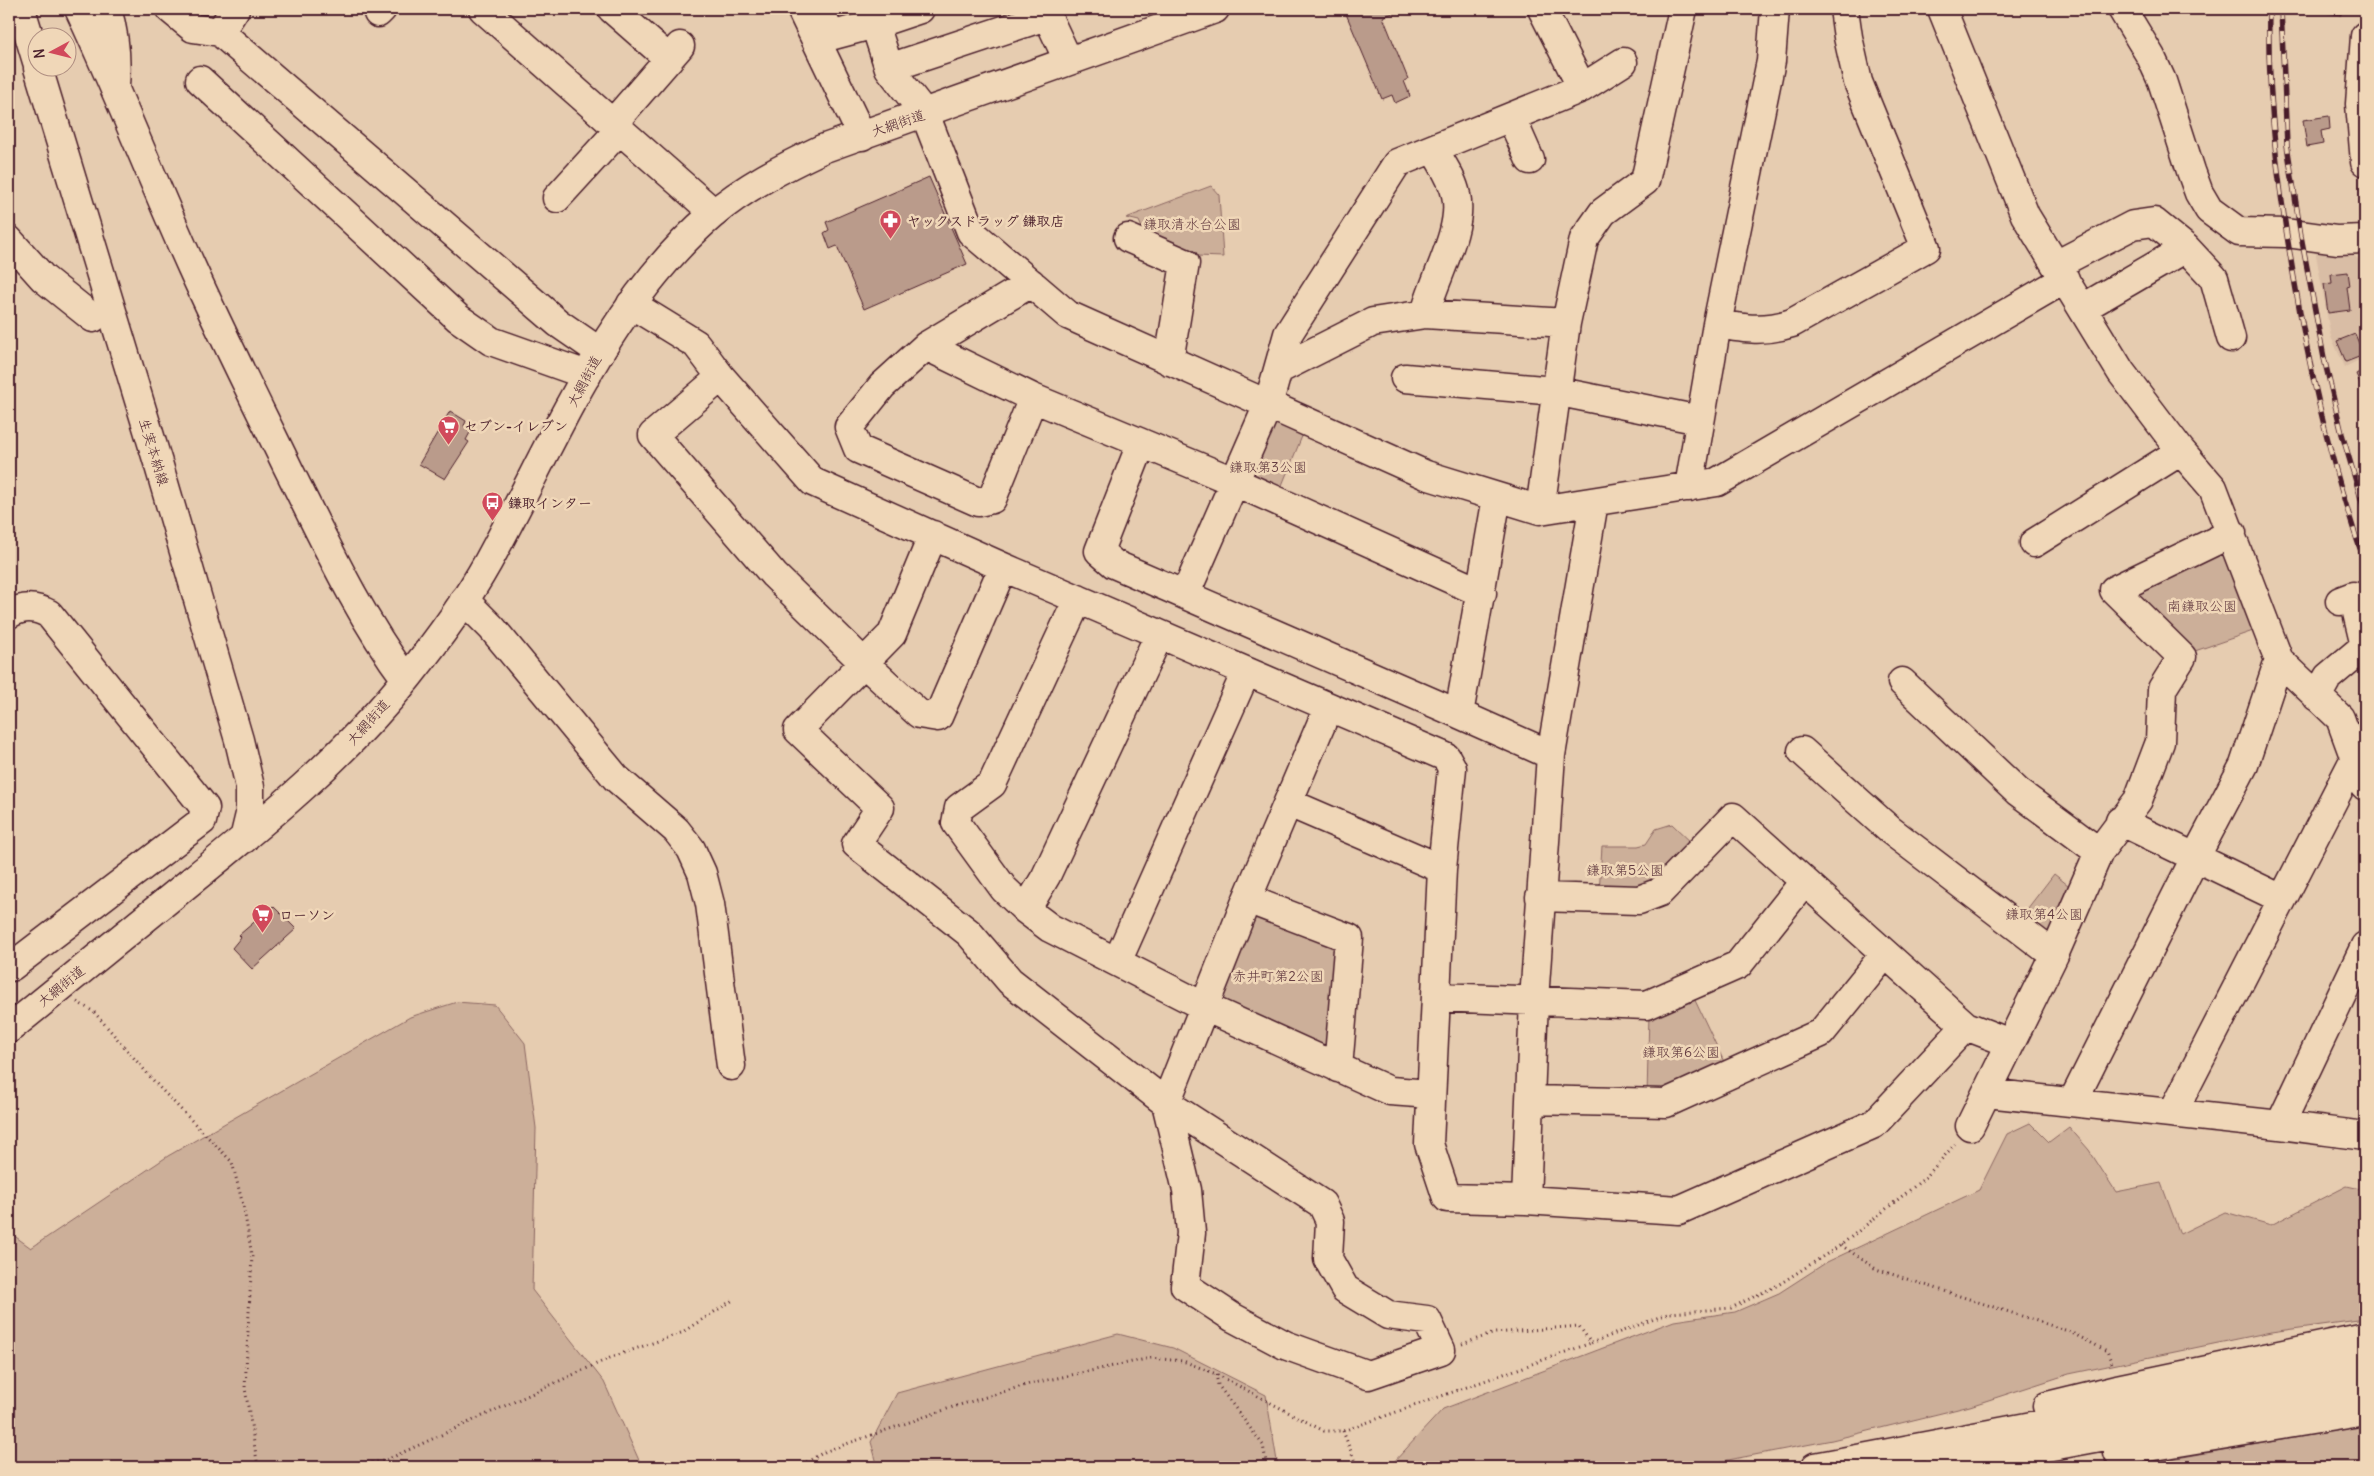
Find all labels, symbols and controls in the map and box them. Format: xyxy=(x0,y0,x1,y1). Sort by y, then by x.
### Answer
north arrow xyxy=(28,28,78,78)
text: N xyxy=(30,48,49,59)
street label: 大網街道 xyxy=(869,105,927,141)
pharmacy icon: ヤックスドラッグ 鎌取店 xyxy=(879,209,903,240)
place label: ヤックスドラッグ 鎌取店 xyxy=(907,212,1065,230)
park label: 鎌取清水台公園 xyxy=(1143,215,1241,233)
street label: 大網街道 xyxy=(563,352,605,410)
supermarket icon: セブン-イレブン xyxy=(436,414,460,445)
street label: 生実本納線 xyxy=(135,416,173,488)
place label: セブン-イレブン xyxy=(464,417,568,435)
park label: 鎌取第3公園 xyxy=(1229,458,1307,476)
bus stop icon: 鎌取インター xyxy=(480,491,504,522)
place label: 鎌取インター xyxy=(508,494,592,512)
park label: 南鎌取公園 xyxy=(2167,597,2237,615)
street label: 大網街道 xyxy=(343,695,393,749)
park label: 鎌取第5公園 xyxy=(1586,861,1664,879)
supermarket icon: ローソン xyxy=(251,903,275,934)
park label: 鎌取第4公園 xyxy=(2005,905,2083,923)
place label: ローソン xyxy=(279,906,335,924)
street label: 大網街道 xyxy=(34,961,88,1011)
park label: 赤井町第2公園 xyxy=(1232,967,1324,985)
park label: 鎌取第6公園 xyxy=(1642,1043,1720,1061)

